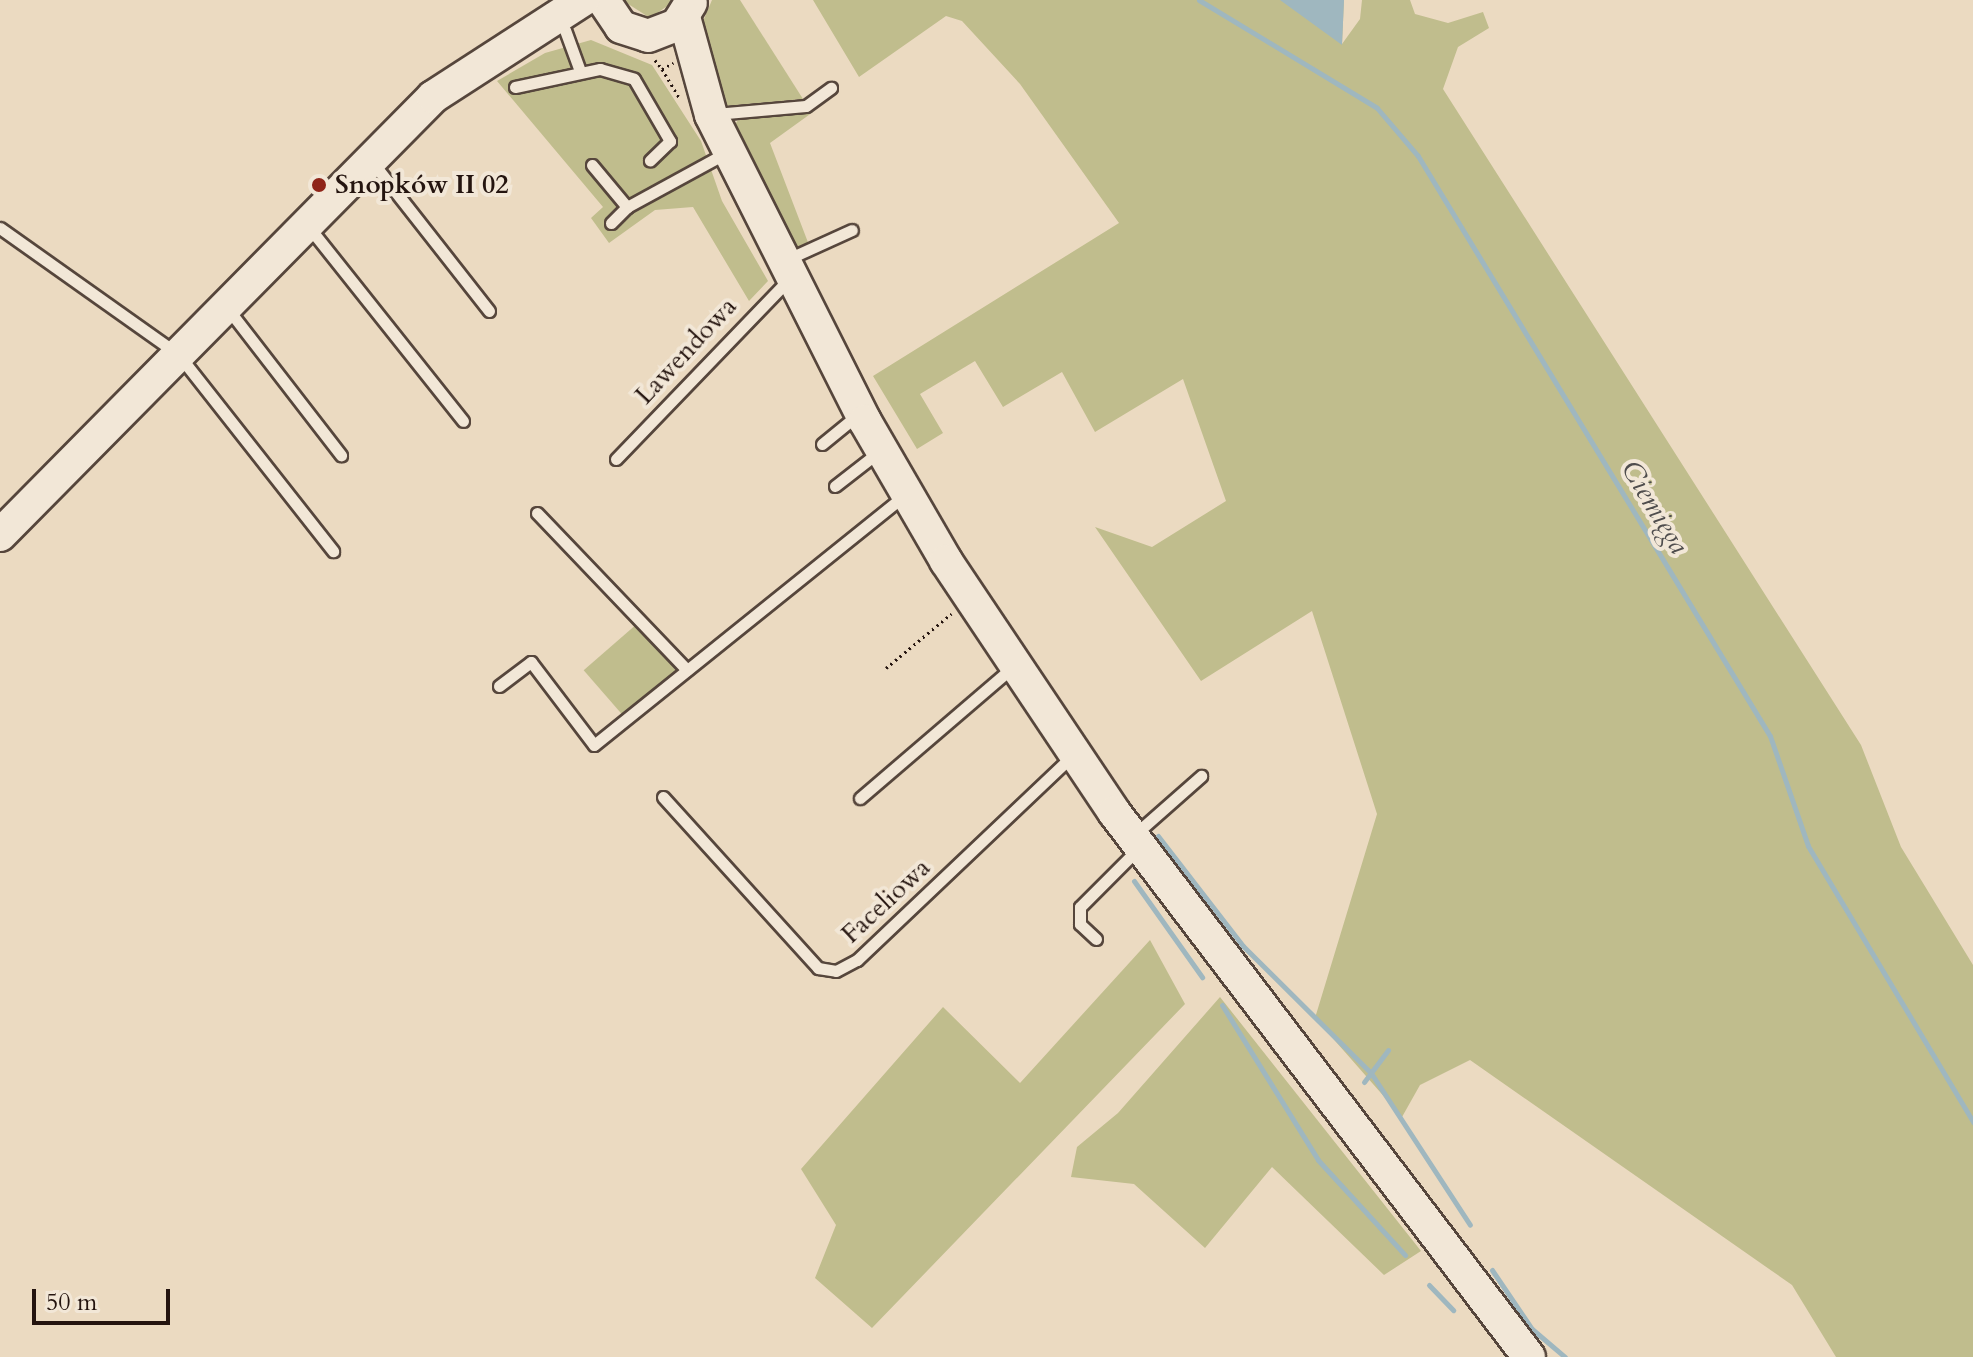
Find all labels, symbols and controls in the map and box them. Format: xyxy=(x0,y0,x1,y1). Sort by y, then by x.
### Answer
place label: Snopków II 02 xyxy=(335,169,509,201)
marker: Snopków II 02 xyxy=(310,176,328,194)
street label: Lawendowa xyxy=(629,291,743,411)
water label: Ciemięga xyxy=(1614,454,1696,560)
street label: Faceliowa xyxy=(835,852,937,950)
scale bar xyxy=(36,1273,174,1323)
text: 50 m xyxy=(46,1286,97,1319)

